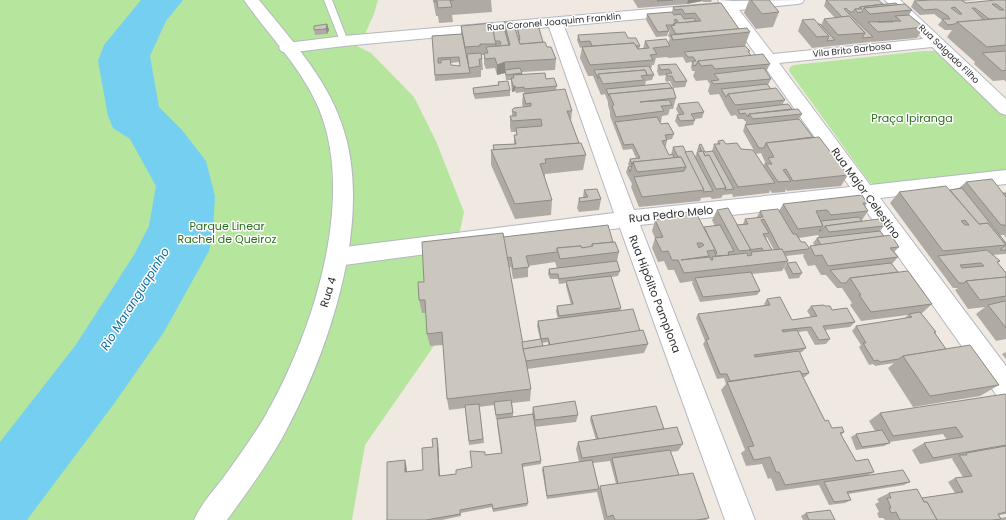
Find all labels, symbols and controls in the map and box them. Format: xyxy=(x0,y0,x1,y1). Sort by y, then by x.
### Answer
street label: Rua Coronel Joaquim Franklin xyxy=(487,10,622,34)
street label: Rua Salgado Filho xyxy=(916,22,982,86)
street label: Vila Brito Barbosa xyxy=(812,40,892,60)
park label: Praça Ipiranga xyxy=(871,110,953,126)
street label: Rua Major Celestino xyxy=(827,144,905,242)
street label: Rua Pedro Melo xyxy=(628,202,714,226)
park label: Parque Linear Rachel de Queiroz xyxy=(178,218,276,247)
street label: Rua Hipólito Pamplona xyxy=(625,233,685,355)
water label: Rio Maranguapinho xyxy=(96,244,173,353)
street label: Rua 4 xyxy=(316,275,340,309)

